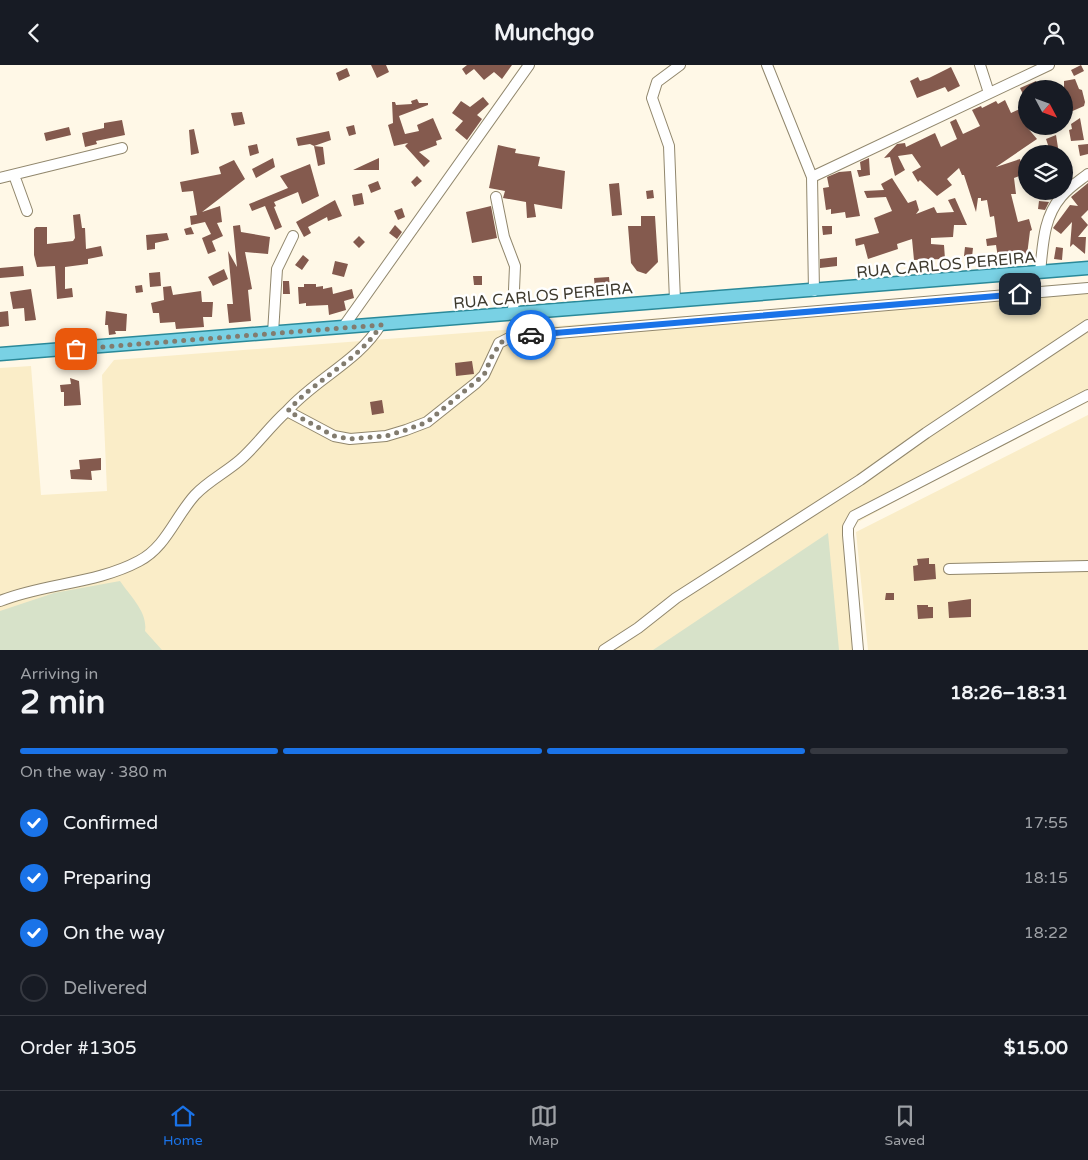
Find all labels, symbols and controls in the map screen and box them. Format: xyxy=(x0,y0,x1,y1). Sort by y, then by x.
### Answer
icon: back xyxy=(20,19,48,47)
icon: person xyxy=(1040,19,1068,47)
text: Munchgo xyxy=(494,20,594,46)
north arrow xyxy=(1018,80,1072,135)
map controls xyxy=(1018,80,1073,200)
button: layers xyxy=(1018,145,1073,200)
street label: RUA CARLOS PEREIRA xyxy=(855,247,1037,283)
pin xyxy=(999,273,1041,315)
street label: RUA CARLOS PEREIRA xyxy=(452,278,634,314)
icon: home xyxy=(1006,280,1034,308)
courier xyxy=(506,310,556,360)
icon: car xyxy=(517,321,545,349)
pin xyxy=(55,328,97,370)
icon: bag xyxy=(62,335,90,363)
text: Arriving in xyxy=(20,664,98,684)
text: 18:26–18:31 xyxy=(950,682,1068,704)
text: 2 min xyxy=(20,684,105,722)
text: On the way · 380 m xyxy=(20,762,167,782)
icon: check xyxy=(20,809,48,837)
text: Confirmed xyxy=(63,812,158,834)
text: 17:55 xyxy=(1024,813,1068,833)
icon: check xyxy=(20,864,48,892)
text: Preparing xyxy=(63,867,152,889)
text: 18:15 xyxy=(1024,868,1068,888)
icon: check xyxy=(20,919,48,947)
text: On the way xyxy=(63,922,165,944)
text: 18:22 xyxy=(1024,923,1068,943)
text: Delivered xyxy=(63,977,148,999)
text: Order #1305 xyxy=(20,1037,137,1059)
text: $15.00 xyxy=(1004,1037,1068,1059)
tab: Home xyxy=(163,1102,203,1149)
tab: Map xyxy=(528,1102,559,1149)
tab: Saved xyxy=(885,1102,925,1149)

